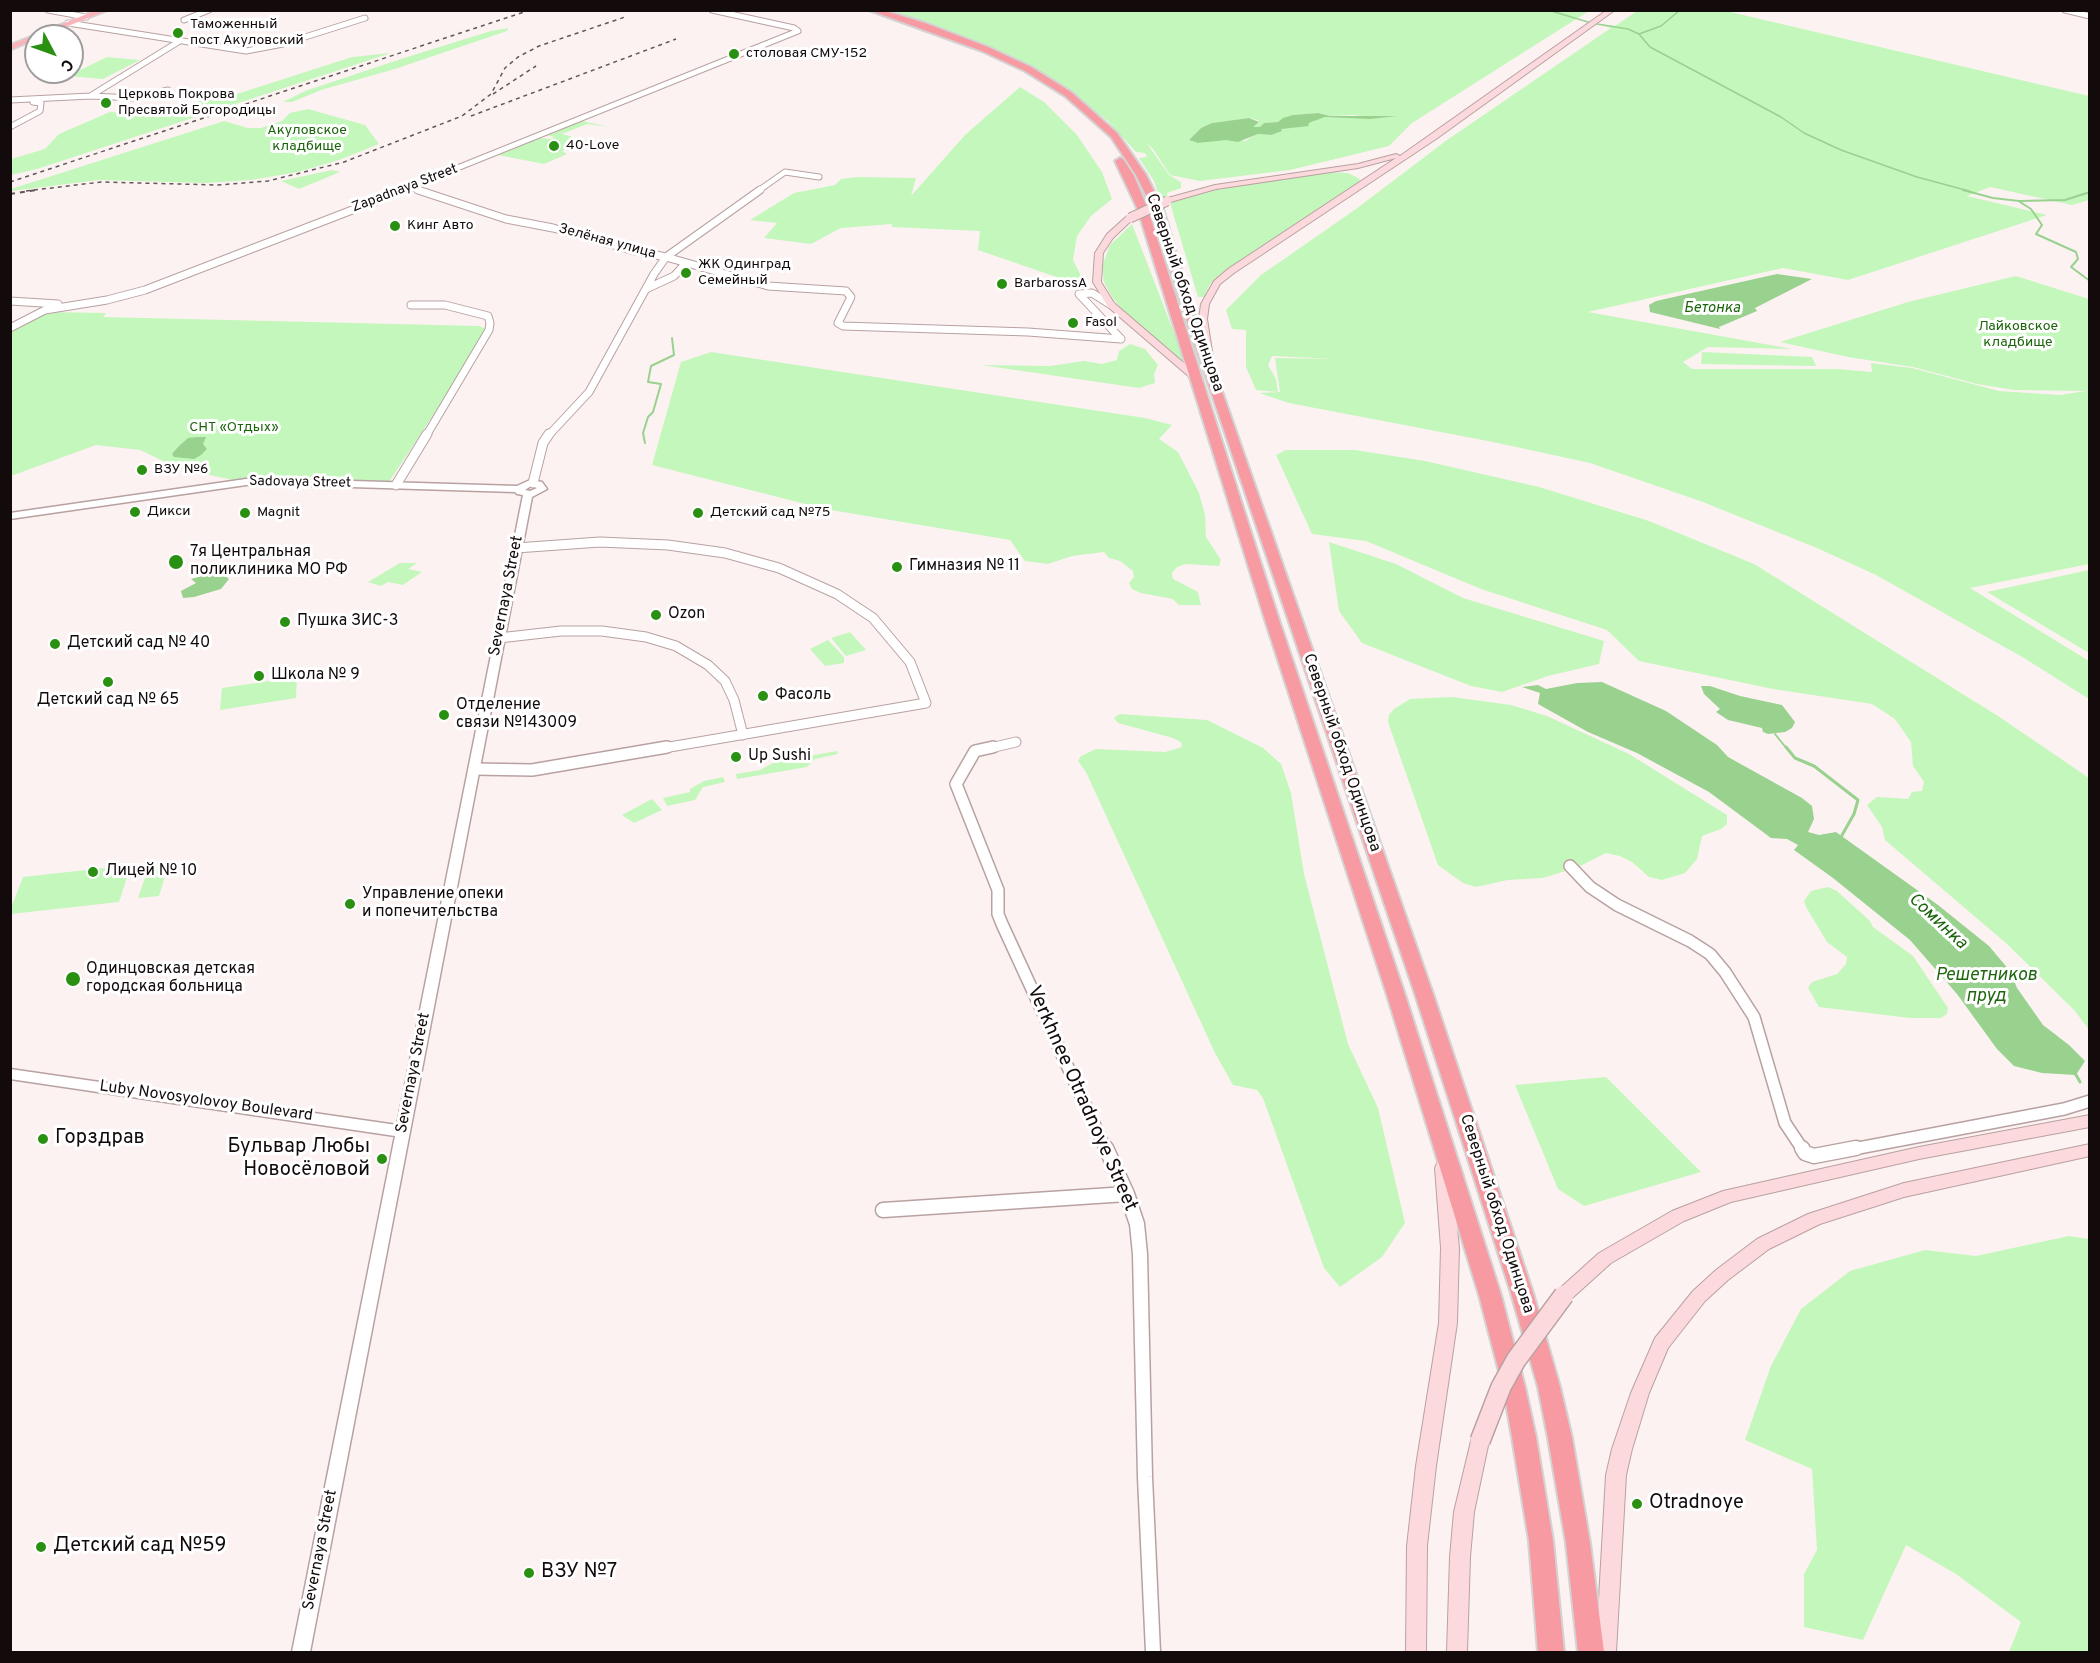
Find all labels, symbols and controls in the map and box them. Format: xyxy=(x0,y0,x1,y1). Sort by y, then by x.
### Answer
place label: Таможенный пост Акуловский xyxy=(190,17,304,50)
north arrow xyxy=(24,24,84,84)
marker: Таможенный пост Акуловский xyxy=(171,26,185,40)
place label: столовая СМУ-152 xyxy=(746,46,867,62)
marker: столовая СМУ-152 xyxy=(727,47,741,61)
text: С xyxy=(55,54,77,75)
place label: Церковь Покрова Пресвятой Богородицы xyxy=(118,87,276,120)
marker: Церковь Покрова Пресвятой Богородицы xyxy=(99,96,113,110)
park label: Акуловское кладбище xyxy=(267,123,347,156)
place label: 40-Love xyxy=(566,138,619,154)
marker: 40-Love xyxy=(547,139,561,153)
street label: Zapadnaya Street xyxy=(350,161,460,217)
street label: Северный обход Одинцова xyxy=(1141,191,1227,395)
place label: Кинг Авто xyxy=(407,218,474,234)
marker: Кинг Авто xyxy=(388,219,402,233)
street label: Зелёная улица xyxy=(557,221,657,263)
place label: ЖК Одинград Семейный xyxy=(698,257,791,290)
marker: ЖК Одинград Семейный xyxy=(679,266,693,280)
place label: BarbarossA xyxy=(1014,276,1087,292)
marker: BarbarossA xyxy=(995,277,1009,291)
water label: Бетонка xyxy=(1684,300,1740,318)
place label: Fasol xyxy=(1085,315,1117,331)
marker: Fasol xyxy=(1066,316,1080,330)
park label: Лайковское кладбище xyxy=(1978,319,2058,352)
park label: СНТ «Отдых» xyxy=(189,420,279,436)
place label: ВЗУ №6 xyxy=(154,462,208,478)
marker: ВЗУ №6 xyxy=(135,463,149,477)
street label: Sadovaya Street xyxy=(249,474,351,492)
place label: Дикси xyxy=(147,504,190,520)
marker: Дикси xyxy=(128,505,142,519)
place label: Magnit xyxy=(257,505,300,521)
place label: Детский сад №75 xyxy=(710,505,830,521)
marker: Magnit xyxy=(238,506,252,520)
marker: Детский сад №75 xyxy=(691,506,705,520)
street label: Severnaya Street xyxy=(486,534,528,658)
place label: 7я Центральная поликлиника МО РФ xyxy=(190,543,348,581)
marker: 7я Центральная поликлиника МО РФ xyxy=(167,553,185,571)
place label: Гимназия № 11 xyxy=(909,557,1020,577)
marker: Гимназия № 11 xyxy=(890,560,904,574)
place label: Ozon xyxy=(668,605,705,625)
marker: Ozon xyxy=(649,608,663,622)
place label: Пушка ЗИС-3 xyxy=(297,612,398,632)
marker: Пушка ЗИС-3 xyxy=(278,615,292,629)
place label: Детский сад № 40 xyxy=(67,634,210,654)
marker: Детский сад № 40 xyxy=(48,637,62,651)
street label: Северный обход Одинцова xyxy=(1298,651,1384,855)
place label: Школа № 9 xyxy=(271,666,360,686)
marker: Школа № 9 xyxy=(252,669,266,683)
marker: Детский сад № 65 xyxy=(101,675,115,689)
place label: Фасоль xyxy=(775,686,831,706)
marker: Фасоль xyxy=(756,689,770,703)
place label: Детский сад № 65 xyxy=(37,691,179,711)
place label: Отделение связи №143009 xyxy=(456,696,577,734)
marker: Отделение связи №143009 xyxy=(437,708,451,722)
place label: Up Sushi xyxy=(748,747,811,767)
marker: Up Sushi xyxy=(729,750,743,764)
place label: Лицей № 10 xyxy=(105,862,197,882)
marker: Лицей № 10 xyxy=(86,865,100,879)
place label: Управление опеки и попечительства xyxy=(362,885,504,923)
water label: Соминка xyxy=(1903,889,1971,955)
marker: Управление опеки и попечительства xyxy=(343,897,357,911)
place label: Одинцовская детская городская больница xyxy=(86,960,255,998)
water label: Решетников пруд xyxy=(1935,965,2037,1008)
marker: Одинцовская детская городская больница xyxy=(64,970,82,988)
street label: Verkhnee Otradnoye Street xyxy=(1020,982,1142,1216)
street label: Severnaya Street xyxy=(393,1011,435,1135)
street label: Luby Novosyolovoy Boulevard xyxy=(98,1078,314,1126)
street label: Северный обход Одинцова xyxy=(1455,1112,1537,1316)
place label: Горздрав xyxy=(55,1127,145,1151)
marker: Горздрав xyxy=(36,1132,50,1146)
place label: Бульвар Любы Новосёловой xyxy=(227,1136,370,1183)
marker: Бульвар Любы Новосёловой xyxy=(375,1152,389,1166)
street label: Severnaya Street xyxy=(300,1488,342,1612)
place label: Otradnoye xyxy=(1649,1492,1744,1516)
marker: Otradnoye xyxy=(1630,1497,1644,1511)
place label: Детский сад №59 xyxy=(53,1535,226,1559)
marker: Детский сад №59 xyxy=(34,1540,48,1554)
place label: ВЗУ №7 xyxy=(541,1561,617,1585)
marker: ВЗУ №7 xyxy=(522,1566,536,1580)

